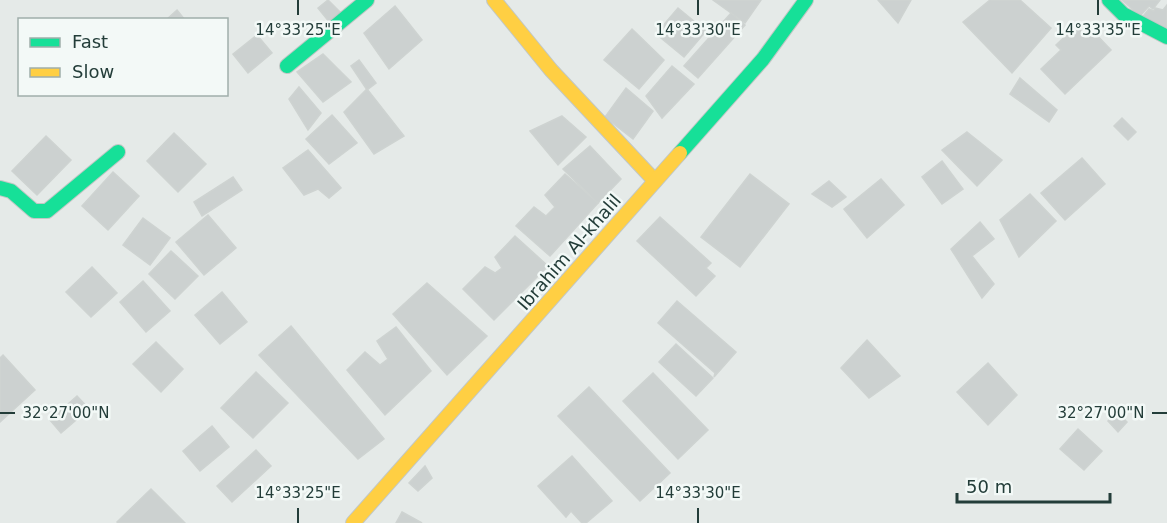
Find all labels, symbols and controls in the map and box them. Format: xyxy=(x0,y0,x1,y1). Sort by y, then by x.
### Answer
legend xyxy=(18,18,228,96)
text: 14°33'25"E xyxy=(255,21,341,39)
text: 14°33'30"E xyxy=(655,21,741,39)
text: 14°33'35"E xyxy=(1055,21,1141,39)
text: Fast xyxy=(72,31,108,52)
text: Slow xyxy=(72,61,114,82)
street label: Ibrahim Al-khalil xyxy=(513,190,625,314)
text: 32°27'00"N xyxy=(22,404,110,422)
text: 32°27'00"N xyxy=(1057,404,1145,422)
scale bar xyxy=(957,466,1110,504)
text: 50 m xyxy=(966,476,1012,497)
text: 14°33'25"E xyxy=(255,484,341,502)
text: 14°33'30"E xyxy=(655,484,741,502)

